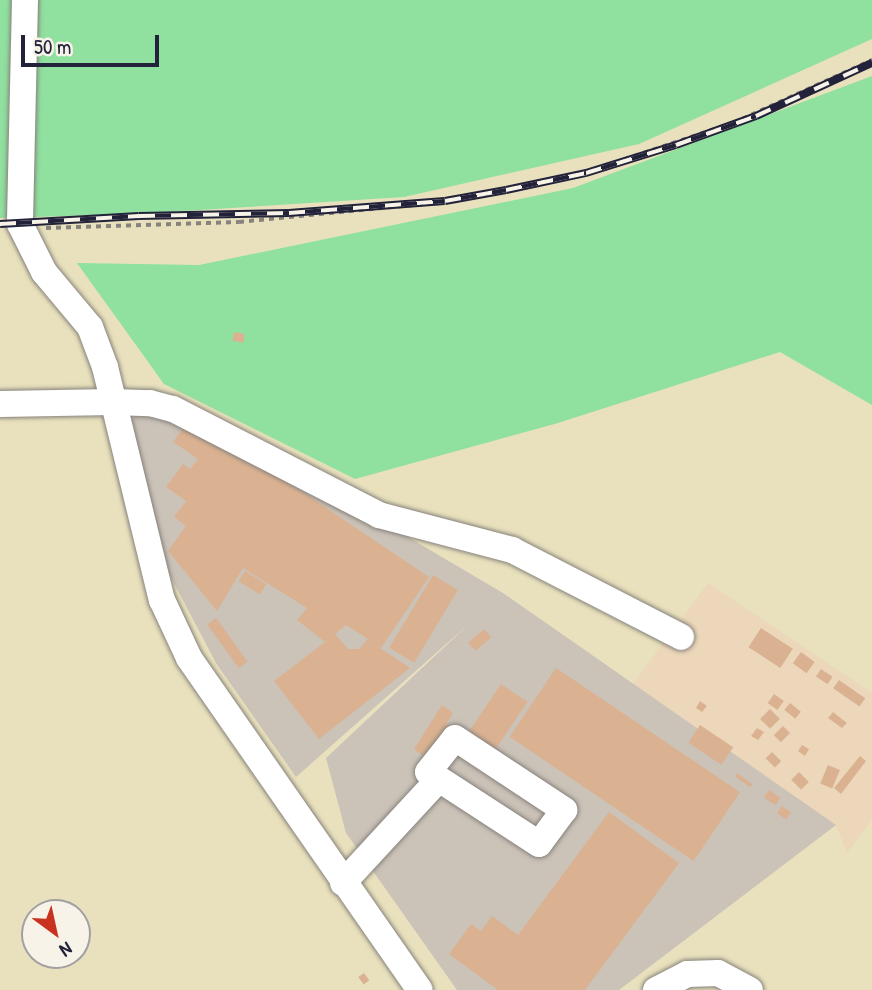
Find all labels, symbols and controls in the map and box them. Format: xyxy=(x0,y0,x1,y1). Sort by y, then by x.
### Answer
scale bar xyxy=(24,21,163,65)
text: 50 m xyxy=(34,32,71,61)
north arrow xyxy=(21,899,91,969)
text: N xyxy=(55,936,78,964)

